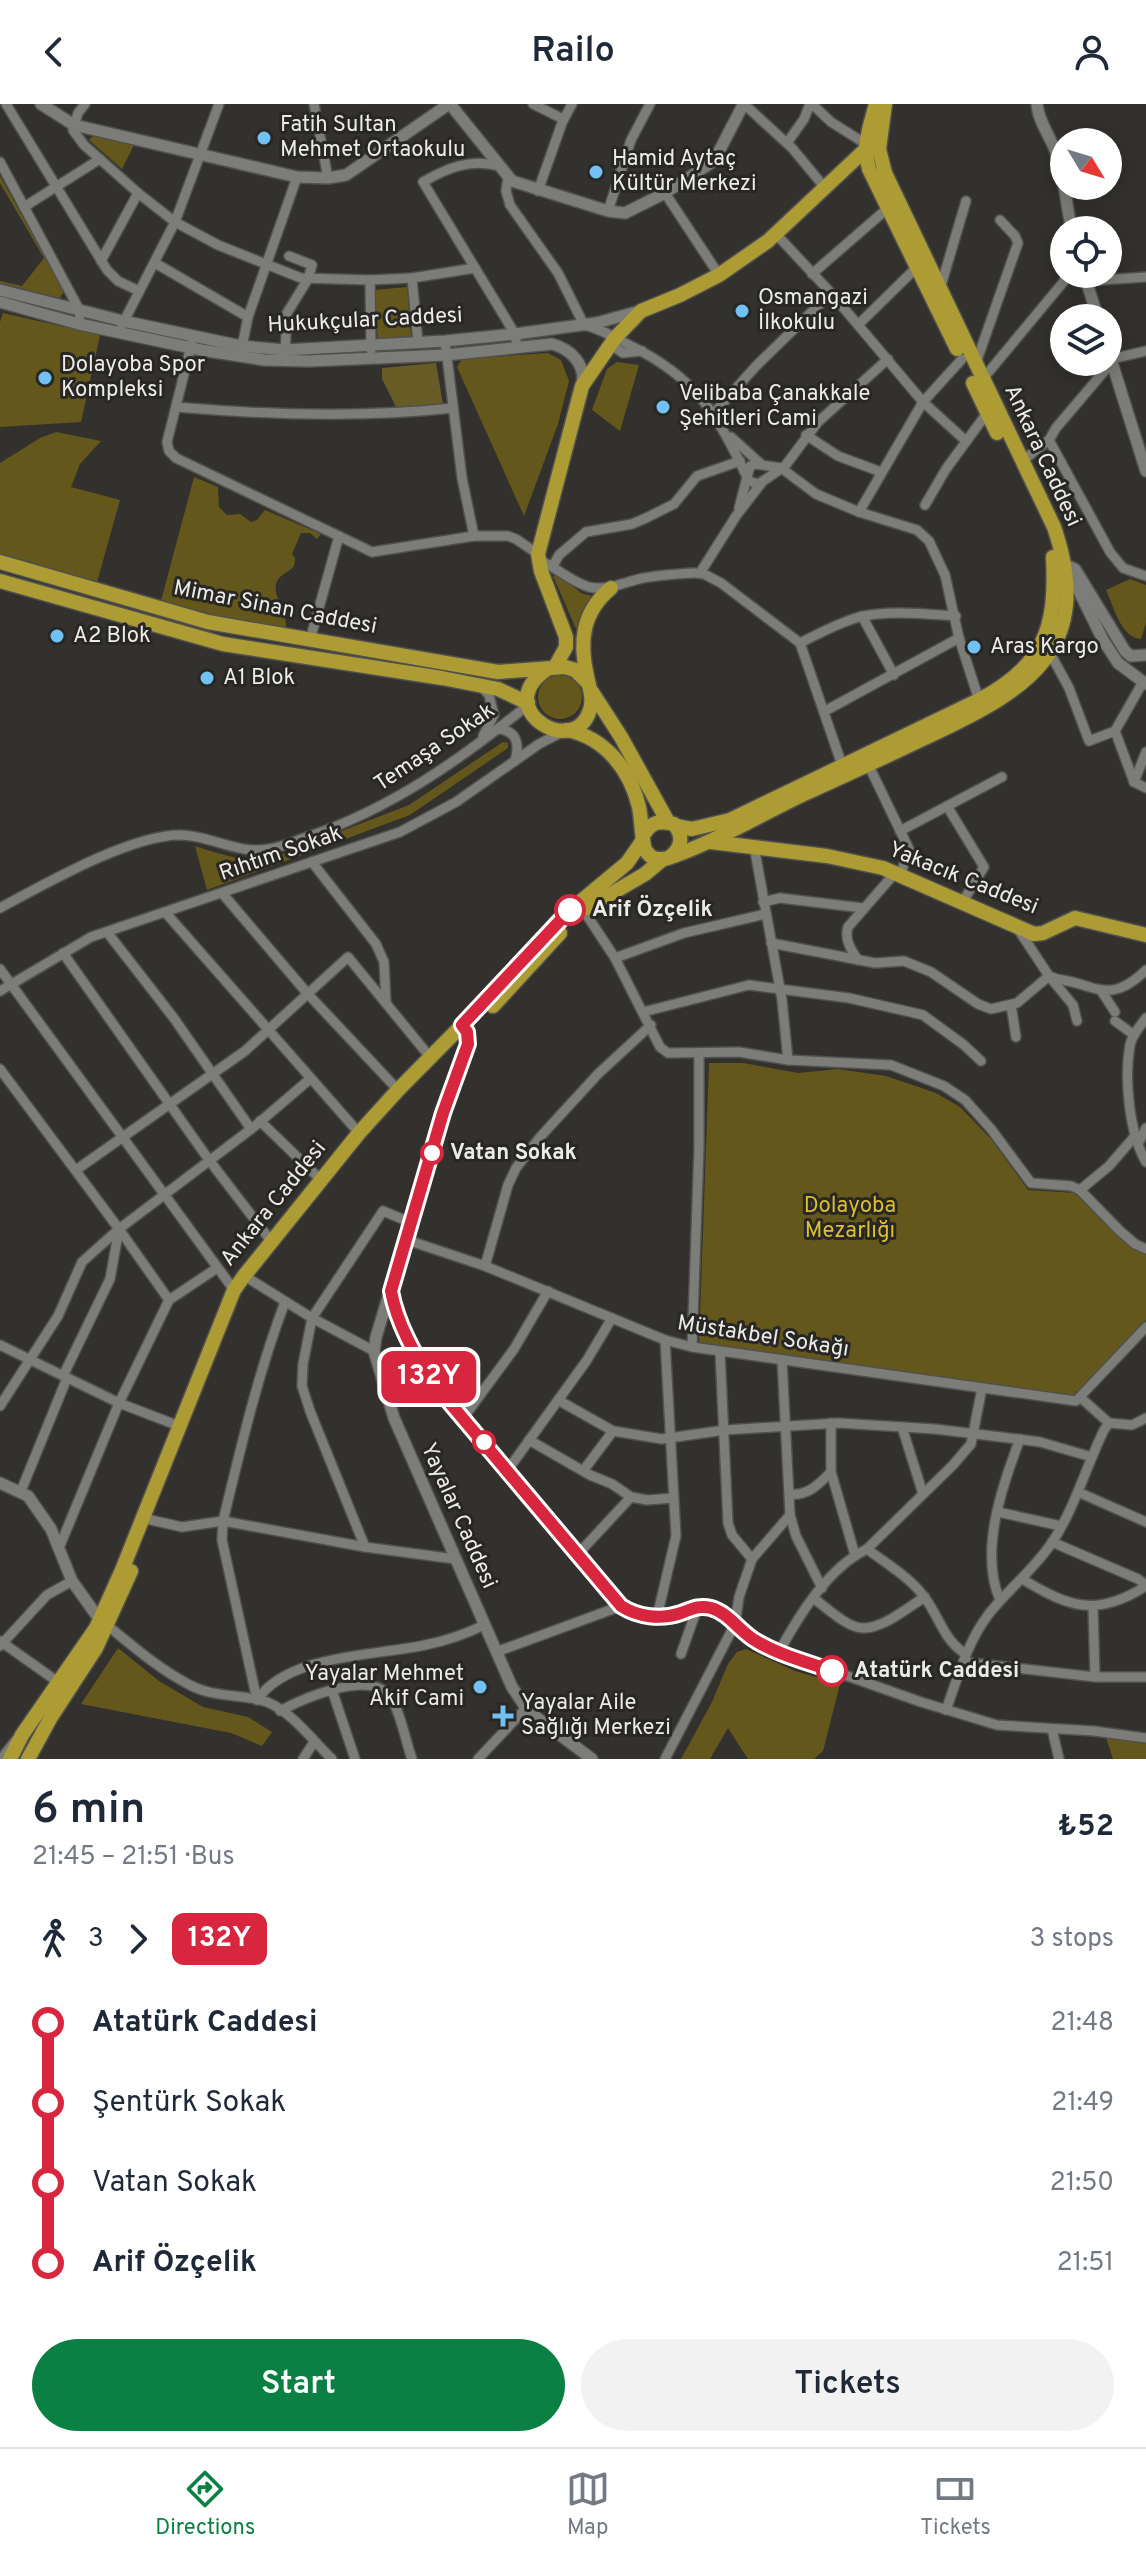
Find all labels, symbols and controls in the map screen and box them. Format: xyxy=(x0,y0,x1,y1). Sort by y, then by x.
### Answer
text: Railo xyxy=(531,29,615,75)
icon: back xyxy=(32,30,76,74)
icon: person xyxy=(1070,30,1114,74)
place label: Fatih Sultan Mehmet Ortaokulu xyxy=(280,112,466,164)
north arrow xyxy=(1050,128,1122,200)
map controls xyxy=(1050,128,1122,376)
marker: Fatih Sultan Mehmet Ortaokulu xyxy=(255,129,273,147)
place label: Hamid Aytaç Kültür Merkezi xyxy=(612,146,757,198)
marker: Hamid Aytaç Kültür Merkezi xyxy=(587,163,605,181)
button: locate xyxy=(1050,216,1122,288)
place label: Osmangazi İlkokulu xyxy=(758,285,868,337)
street label: Hukukçular Caddesi xyxy=(267,302,463,340)
marker: Osmangazi İlkokulu xyxy=(733,302,751,320)
button: layers xyxy=(1050,304,1122,376)
place label: Dolayoba Spor Kompleksi xyxy=(61,352,206,404)
marker: Dolayoba Spor Kompleksi xyxy=(36,369,54,387)
place label: Velibaba Çanakkale Şehitleri Cami xyxy=(679,381,870,433)
street label: Ankara Caddesi xyxy=(997,381,1087,531)
marker: Velibaba Çanakkale Şehitleri Cami xyxy=(654,398,672,416)
street label: Mimar Sinan Caddesi xyxy=(171,575,379,641)
place label: A2 Blok xyxy=(73,623,151,650)
marker: A2 Blok xyxy=(48,627,66,645)
place label: Aras Kargo xyxy=(990,634,1099,661)
marker: Aras Kargo xyxy=(965,638,983,656)
place label: A1 Blok xyxy=(223,665,295,692)
marker: A1 Blok xyxy=(198,669,216,687)
street label: Temaşa Sokak xyxy=(370,698,500,798)
street label: Rıhtım Sokak xyxy=(216,820,346,888)
street label: Yakacık Caddesi xyxy=(884,837,1042,921)
place label: Arif Özçelik xyxy=(592,894,713,924)
marker: Arif Özçelik xyxy=(555,895,585,925)
street label: Ankara Caddesi xyxy=(215,1136,333,1272)
place label: Vatan Sokak xyxy=(450,1140,577,1167)
marker: Vatan Sokak xyxy=(421,1142,443,1164)
park label: Dolayoba Mezarlığı xyxy=(804,1193,896,1245)
street label: Müstakbel Sokağı xyxy=(675,1310,851,1364)
line badge: 132Y xyxy=(373,1351,485,1403)
text: 132Y xyxy=(397,1359,461,1395)
unlabelled marker xyxy=(473,1431,495,1453)
street label: Yayalar Caddesi xyxy=(414,1439,502,1593)
marker: Atatürk Caddesi̇ xyxy=(817,1656,847,1686)
place label: Atatürk Caddesi̇ xyxy=(854,1658,1019,1685)
place label: Yayalar Mehmet Akif Cami xyxy=(305,1661,464,1713)
marker: Yayalar Mehmet Akif Cami xyxy=(471,1678,489,1696)
place label: Yayalar Aile Sağlığı Merkezi xyxy=(521,1690,671,1742)
marker: Yayalar Aile Sağlığı Merkezi xyxy=(492,1705,514,1727)
text: 6 min xyxy=(32,1783,145,1839)
text: ₺52 xyxy=(1058,1809,1114,1846)
text: 21:45 – 21:51 · Bus xyxy=(32,1841,235,1874)
icon: walk xyxy=(32,1917,76,1961)
icon: forward xyxy=(116,1917,160,1961)
text: 132Y xyxy=(188,1921,251,1957)
text: 3 xyxy=(88,1923,104,1956)
text: 3 stops xyxy=(1030,1923,1114,1956)
text: Atatürk Caddesi̇ xyxy=(92,2005,317,2042)
text: 21:48 xyxy=(1051,2007,1114,2040)
text: Şentürk Sokak xyxy=(92,2085,286,2122)
text: 21:49 xyxy=(1051,2087,1114,2120)
text: Vatan Sokak xyxy=(92,2165,257,2202)
text: 21:50 xyxy=(1050,2167,1114,2200)
text: Arif Özçelik xyxy=(92,2245,257,2282)
text: 21:51 xyxy=(1057,2247,1114,2280)
button: Start xyxy=(32,2339,565,2431)
button: Tickets xyxy=(581,2339,1114,2431)
tab: Directions xyxy=(155,2467,255,2542)
tab: Map xyxy=(566,2467,610,2542)
tab: Tickets xyxy=(920,2467,991,2542)

